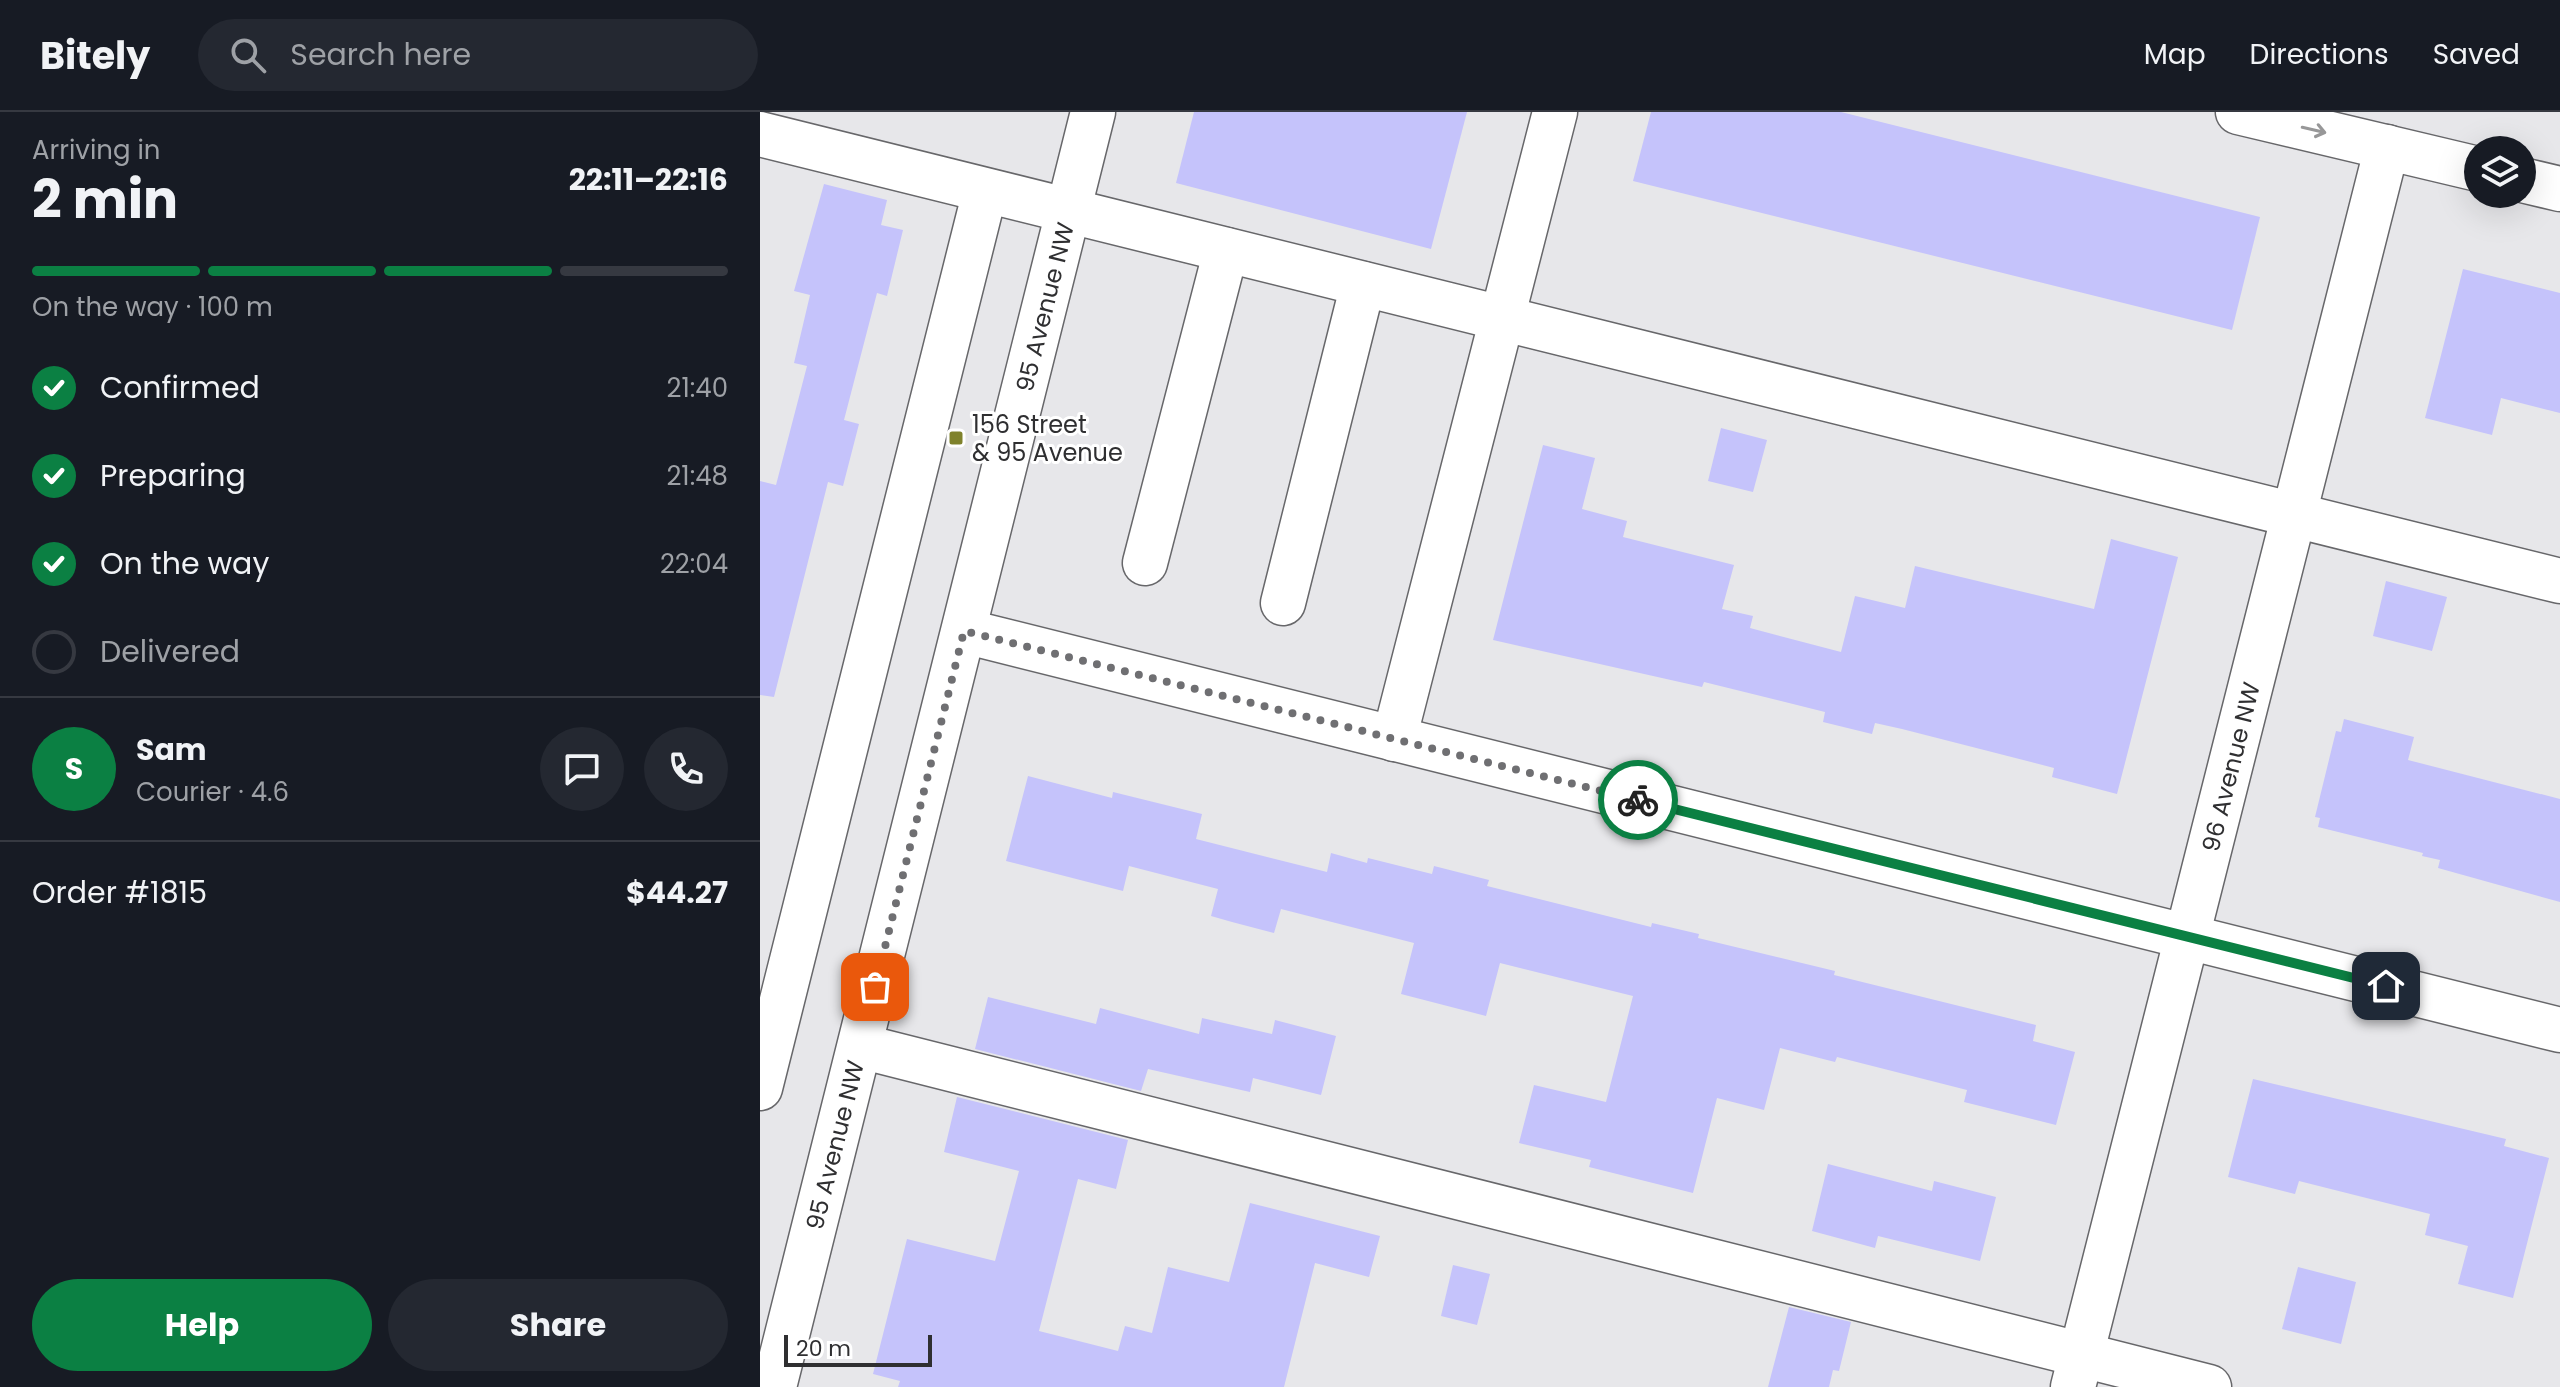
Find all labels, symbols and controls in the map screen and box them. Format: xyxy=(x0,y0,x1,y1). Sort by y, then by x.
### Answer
search box xyxy=(198,19,758,91)
text: Bitely xyxy=(40,29,150,82)
icon: search xyxy=(226,33,270,77)
text: Search here xyxy=(290,33,471,76)
text: Map xyxy=(2144,35,2206,74)
text: Directions xyxy=(2250,35,2389,74)
text: Saved xyxy=(2433,35,2520,74)
one-way arrow xyxy=(2300,123,2326,138)
text: Arriving in xyxy=(32,132,161,168)
map controls xyxy=(2464,136,2536,208)
button: layers xyxy=(2464,136,2536,208)
text: 22:11–22:16 xyxy=(569,158,728,201)
text: 2 min xyxy=(32,163,178,236)
street label: 95 Avenue NW xyxy=(1008,219,1082,395)
text: On the way · 100 m xyxy=(32,289,273,325)
icon: check xyxy=(32,366,76,410)
text: Confirmed xyxy=(100,366,260,409)
text: 21:40 xyxy=(667,370,728,406)
place label: 156 Street & 95 Avenue xyxy=(972,408,1123,469)
marker: 156 Street & 95 Avenue xyxy=(947,429,965,447)
icon: check xyxy=(32,454,76,498)
text: Preparing xyxy=(100,454,246,497)
text: 21:48 xyxy=(666,458,728,494)
icon: check xyxy=(32,542,76,586)
text: On the way xyxy=(100,542,269,585)
text: 22:04 xyxy=(660,546,728,582)
text: Delivered xyxy=(100,630,240,673)
street label: 96 Avenue NW xyxy=(2194,679,2268,855)
button: chat xyxy=(540,727,624,811)
button: phone xyxy=(644,727,728,811)
text: Sam xyxy=(136,728,207,771)
text: S xyxy=(65,747,83,790)
courier xyxy=(1598,760,1678,840)
text: Courier · 4.6 xyxy=(136,774,289,810)
icon: bike xyxy=(1616,778,1660,822)
text: Order #1815 xyxy=(32,871,207,914)
text: $44.27 xyxy=(626,871,728,914)
pin xyxy=(2352,952,2420,1020)
pin xyxy=(841,953,909,1021)
icon: home xyxy=(2364,964,2408,1008)
icon: bag xyxy=(853,965,897,1009)
street label: 95 Avenue NW xyxy=(798,1057,872,1233)
button: Help xyxy=(32,1279,372,1371)
button: Share xyxy=(388,1279,728,1371)
scale bar xyxy=(784,1331,932,1367)
text: 20 m xyxy=(796,1333,851,1364)

